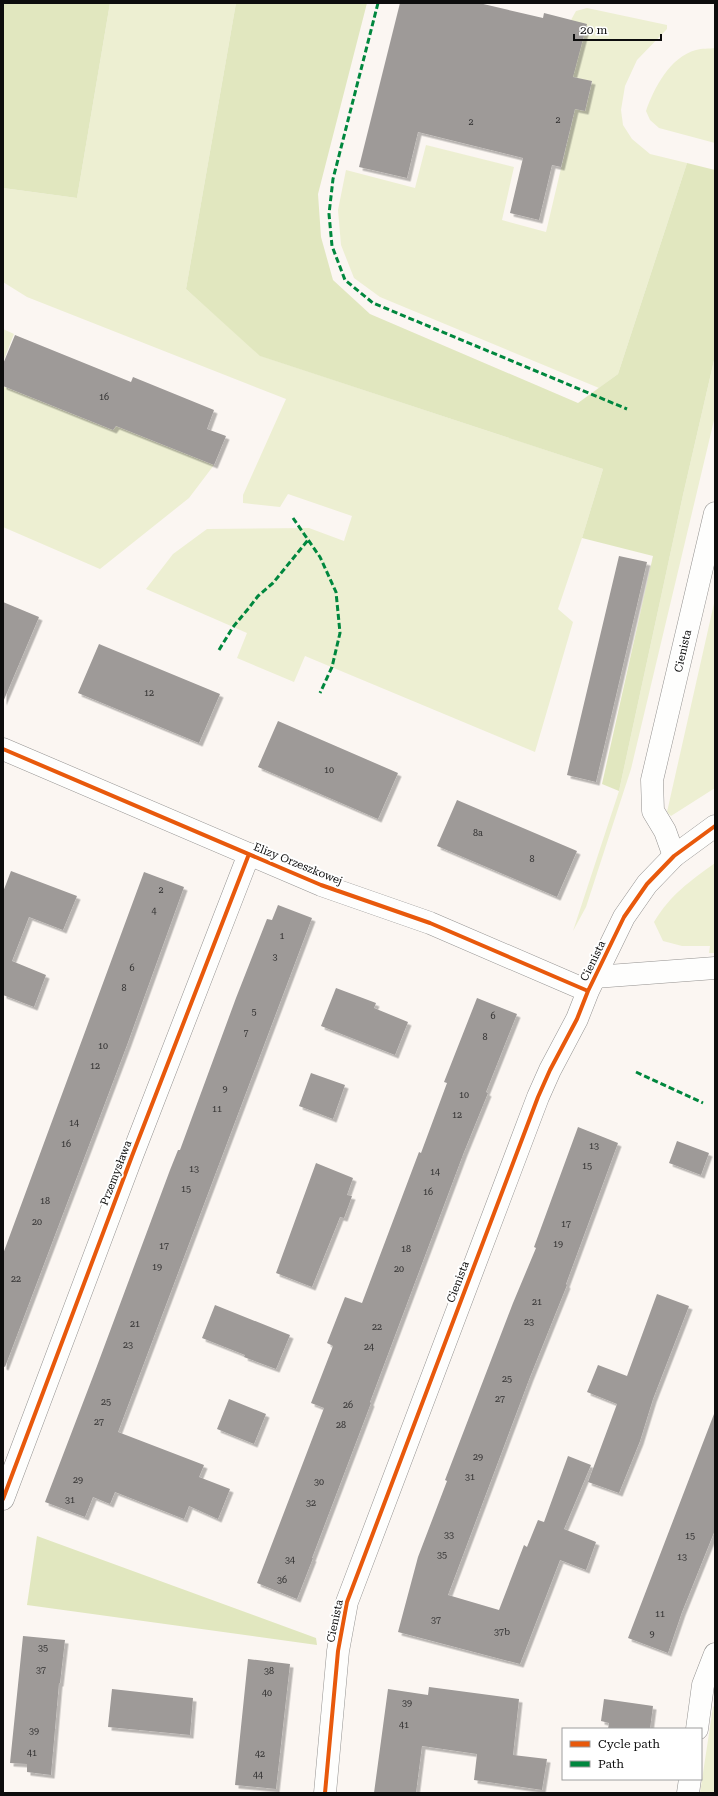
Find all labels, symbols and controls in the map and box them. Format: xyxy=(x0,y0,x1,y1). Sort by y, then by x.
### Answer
scale bar xyxy=(574,16,661,42)
text: 20 m xyxy=(580,23,607,37)
house number: 2 xyxy=(555,115,561,125)
house number: 2 xyxy=(468,117,474,127)
house number: 16 xyxy=(99,392,109,402)
street label: Cienista xyxy=(672,628,694,674)
house number: 12 xyxy=(144,688,154,698)
house number: 10 xyxy=(324,765,334,775)
house number: 8a xyxy=(473,828,483,838)
street label: Elizy Orzeszkowej xyxy=(252,840,344,888)
house number: 8 xyxy=(529,854,535,864)
house number: 2 xyxy=(158,885,164,895)
house number: 4 xyxy=(151,906,157,916)
house number: 1 xyxy=(279,931,285,941)
street label: Cienista xyxy=(578,939,608,983)
house number: 3 xyxy=(272,952,278,962)
house number: 6 xyxy=(129,963,135,973)
house number: 8 xyxy=(121,983,127,993)
house number: 5 xyxy=(251,1007,257,1017)
house number: 6 xyxy=(490,1011,496,1021)
house number: 7 xyxy=(243,1028,249,1038)
house number: 8 xyxy=(482,1032,488,1042)
house number: 10 xyxy=(98,1041,108,1051)
house number: 12 xyxy=(90,1061,100,1071)
house number: 9 xyxy=(222,1084,228,1094)
house number: 10 xyxy=(459,1090,469,1100)
house number: 11 xyxy=(212,1104,222,1114)
house number: 12 xyxy=(452,1110,462,1120)
house number: 14 xyxy=(69,1118,79,1128)
house number: 16 xyxy=(61,1139,71,1149)
street label: Przemysława xyxy=(98,1139,134,1207)
house number: 13 xyxy=(589,1141,599,1151)
house number: 15 xyxy=(582,1161,592,1171)
house number: 13 xyxy=(189,1164,199,1174)
house number: 14 xyxy=(430,1167,440,1177)
house number: 15 xyxy=(181,1184,191,1194)
house number: 16 xyxy=(423,1187,433,1197)
house number: 18 xyxy=(40,1196,50,1206)
house number: 20 xyxy=(32,1217,42,1227)
house number: 17 xyxy=(561,1219,571,1229)
house number: 19 xyxy=(553,1239,563,1249)
house number: 17 xyxy=(159,1241,169,1251)
house number: 18 xyxy=(401,1244,411,1254)
street label: Cienista xyxy=(444,1259,472,1305)
house number: 19 xyxy=(152,1262,162,1272)
house number: 20 xyxy=(394,1264,404,1274)
house number: 22 xyxy=(11,1274,21,1284)
house number: 21 xyxy=(532,1297,542,1307)
house number: 23 xyxy=(524,1317,534,1327)
house number: 21 xyxy=(130,1319,140,1329)
house number: 22 xyxy=(372,1322,382,1332)
house number: 23 xyxy=(123,1340,133,1350)
house number: 24 xyxy=(364,1342,374,1352)
house number: 25 xyxy=(502,1374,512,1384)
house number: 27 xyxy=(495,1394,505,1404)
house number: 25 xyxy=(101,1397,111,1407)
house number: 26 xyxy=(343,1400,353,1410)
house number: 27 xyxy=(94,1417,104,1427)
house number: 28 xyxy=(336,1420,346,1430)
house number: 29 xyxy=(473,1452,483,1462)
house number: 31 xyxy=(465,1472,475,1482)
house number: 29 xyxy=(73,1475,83,1485)
house number: 30 xyxy=(314,1477,324,1487)
house number: 31 xyxy=(65,1495,75,1505)
house number: 32 xyxy=(306,1498,316,1508)
house number: 33 xyxy=(444,1530,454,1540)
house number: 15 xyxy=(685,1531,695,1541)
house number: 35 xyxy=(437,1550,447,1560)
house number: 13 xyxy=(677,1552,687,1562)
house number: 34 xyxy=(285,1555,295,1565)
house number: 36 xyxy=(277,1575,287,1585)
street label: Cienista xyxy=(324,1598,346,1644)
house number: 11 xyxy=(655,1609,665,1619)
house number: 37 xyxy=(431,1615,441,1625)
house number: 37b xyxy=(494,1627,510,1637)
house number: 9 xyxy=(649,1629,655,1639)
house number: 35 xyxy=(38,1643,48,1653)
house number: 37 xyxy=(36,1665,46,1675)
house number: 38 xyxy=(264,1666,274,1676)
house number: 40 xyxy=(262,1688,272,1698)
house number: 39 xyxy=(402,1698,412,1708)
house number: 41 xyxy=(399,1720,409,1730)
house number: 39 xyxy=(29,1726,39,1736)
legend xyxy=(562,1728,702,1780)
text: Cycle path xyxy=(598,1737,660,1751)
house number: 41 xyxy=(27,1748,37,1758)
house number: 42 xyxy=(255,1749,265,1759)
text: Path xyxy=(598,1757,624,1771)
house number: 44 xyxy=(253,1770,263,1780)

